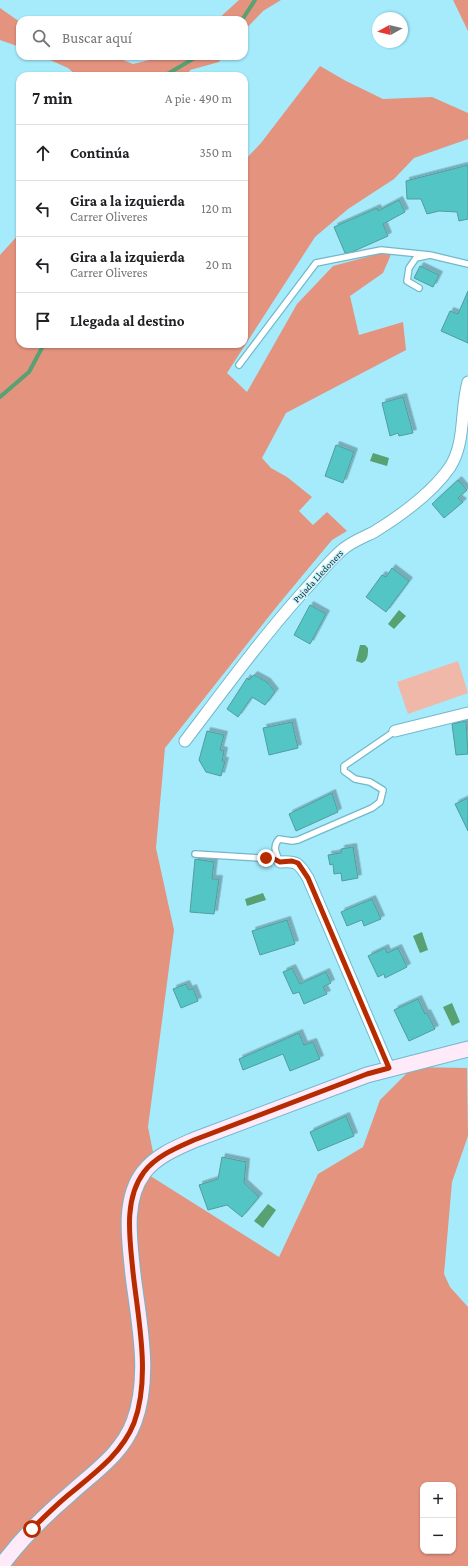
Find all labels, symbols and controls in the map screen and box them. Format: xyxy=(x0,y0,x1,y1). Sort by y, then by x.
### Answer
north arrow xyxy=(372,12,408,48)
search box xyxy=(16,16,248,60)
icon: search xyxy=(30,27,52,49)
text: Buscar aquí xyxy=(62,30,132,46)
text: 7 min xyxy=(32,89,73,108)
text: A pie · 490 m xyxy=(165,91,232,106)
icon: ahead xyxy=(32,142,54,164)
text: Continúa xyxy=(70,145,130,161)
text: 350 m xyxy=(199,145,232,160)
text: Gira a la izquierda xyxy=(70,193,185,209)
icon: left xyxy=(32,198,54,220)
text: 120 m xyxy=(201,201,232,216)
text: Carrer Oliveres xyxy=(70,209,148,224)
text: Gira a la izquierda xyxy=(70,249,185,265)
icon: left xyxy=(32,254,54,276)
text: 20 m xyxy=(206,257,232,272)
text: Carrer Oliveres xyxy=(70,265,148,280)
icon: arrive xyxy=(32,310,54,332)
text: Llegada al destino xyxy=(70,313,185,329)
street label: Pujada Lledoners xyxy=(291,547,346,606)
route end xyxy=(257,849,275,867)
map controls xyxy=(420,1482,456,1554)
button: + xyxy=(420,1482,456,1518)
button: − xyxy=(420,1518,456,1554)
route start xyxy=(23,1520,41,1538)

